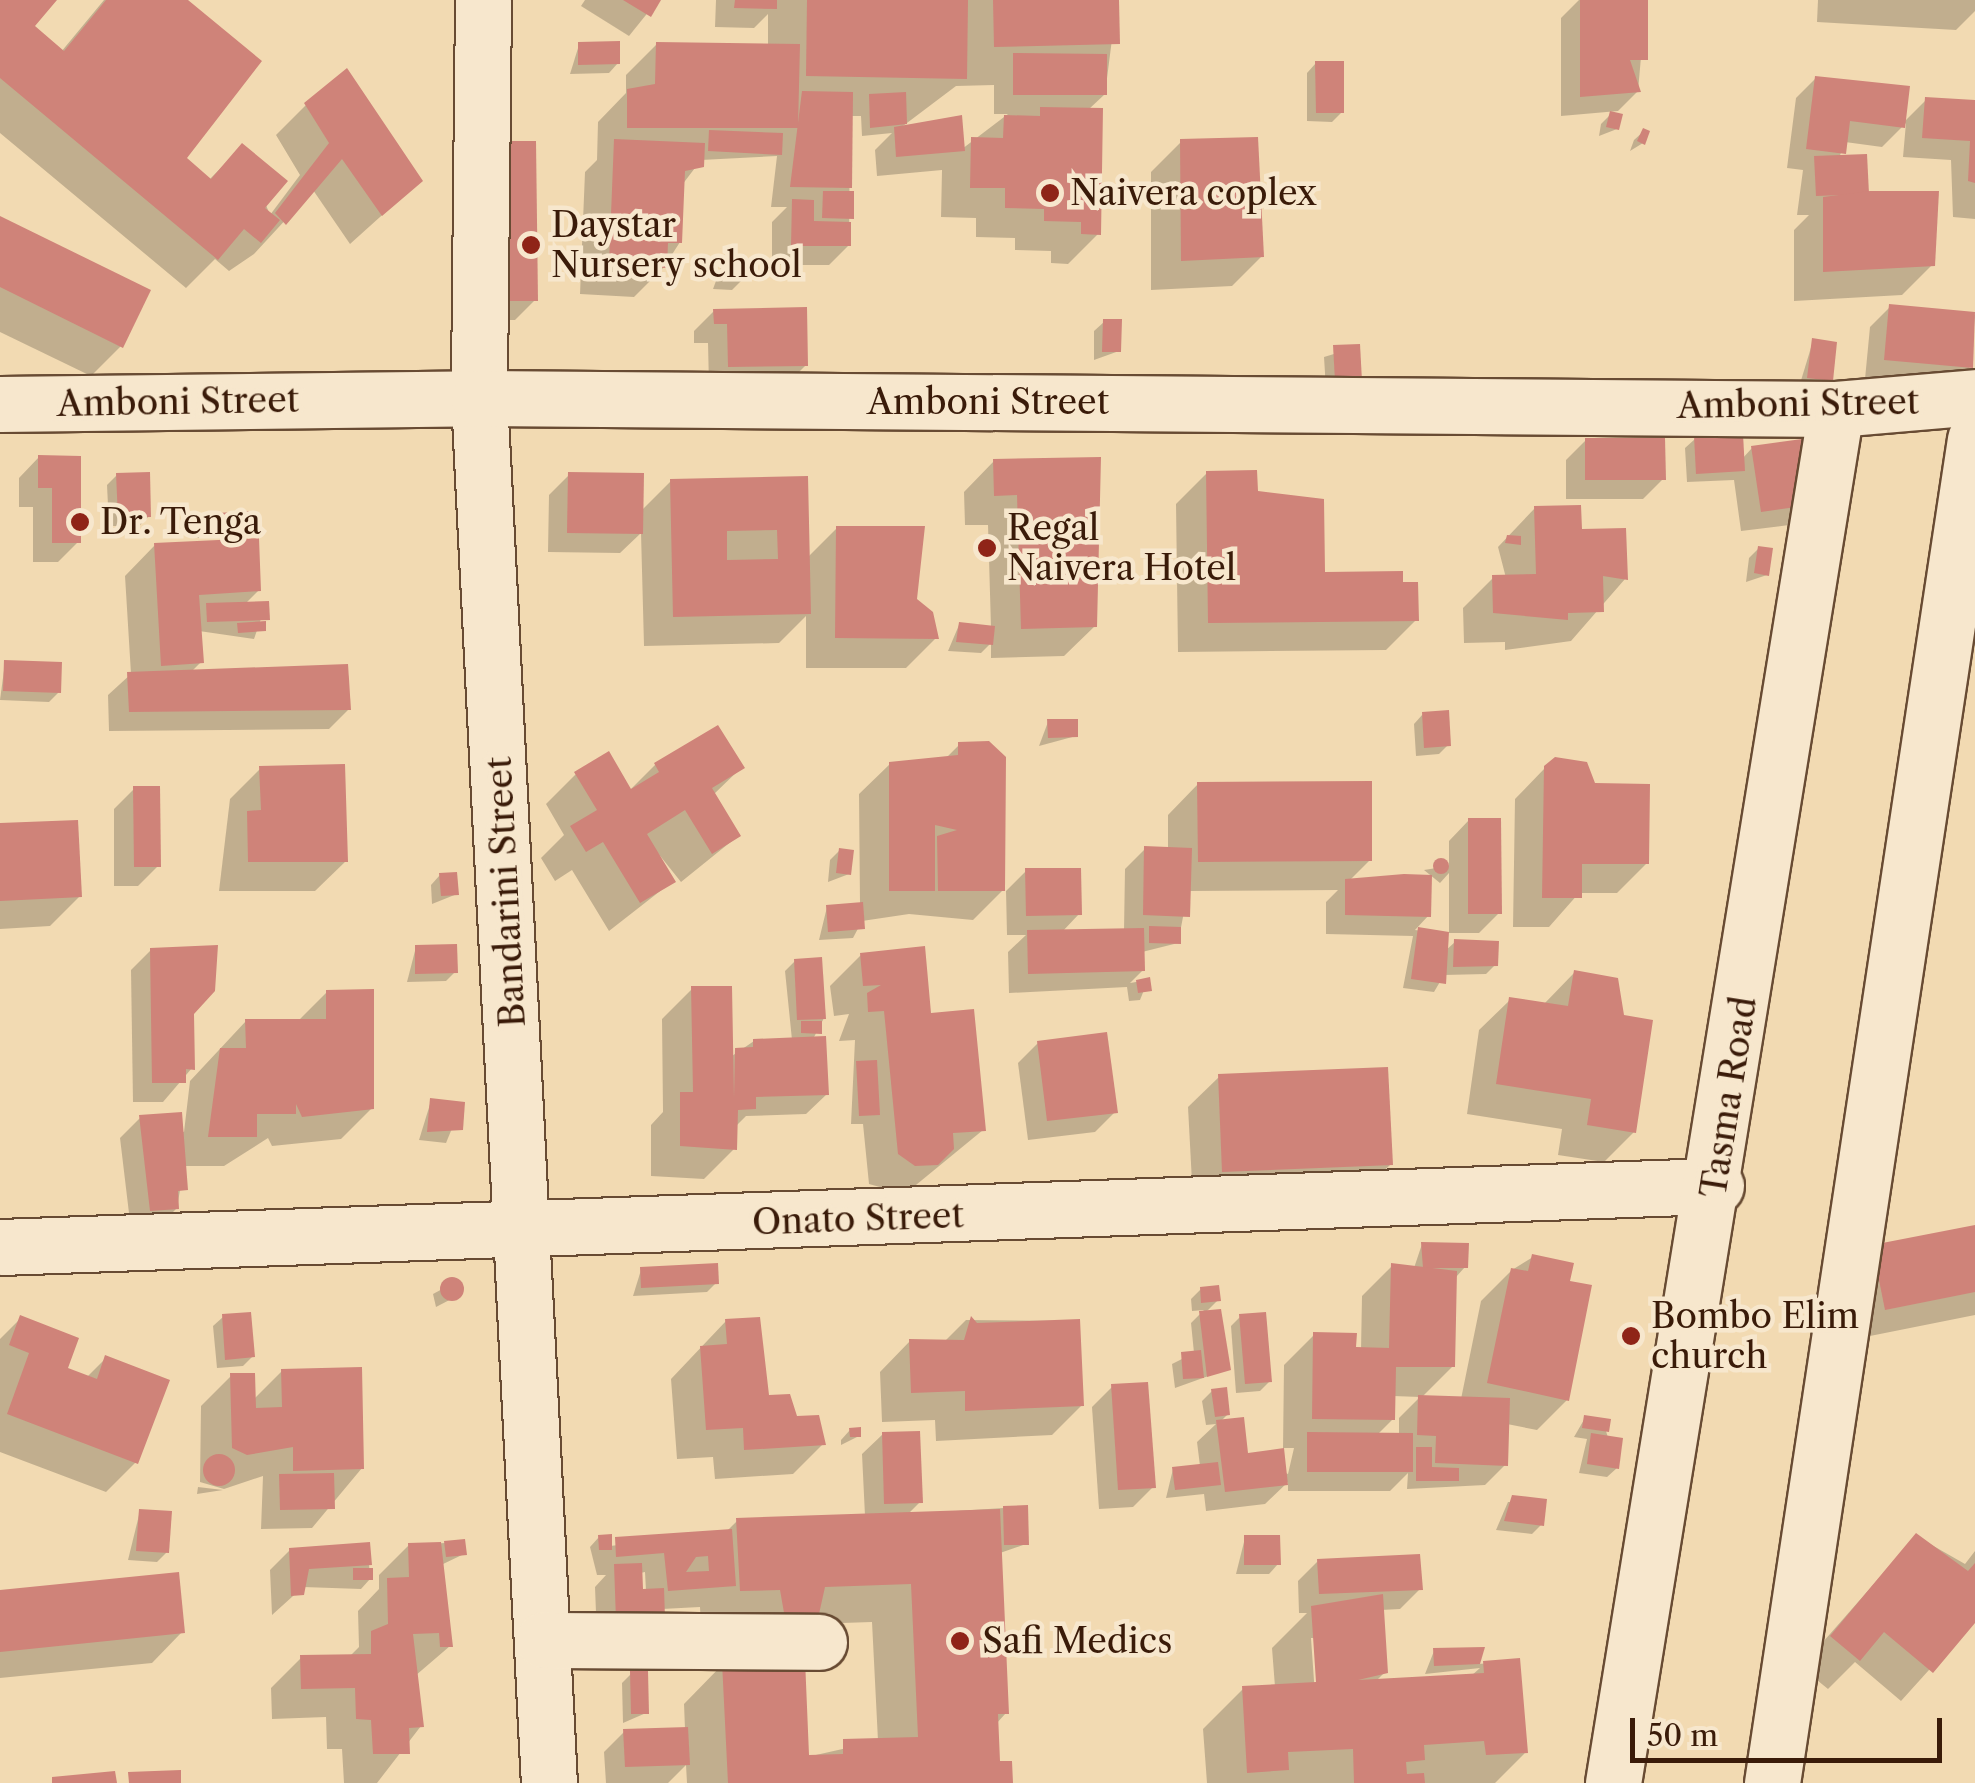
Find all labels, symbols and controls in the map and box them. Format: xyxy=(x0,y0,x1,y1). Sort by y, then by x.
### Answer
place label: Naivera coplex xyxy=(1070,172,1317,214)
marker: Naivera coplex xyxy=(1039,182,1061,204)
place label: Daystar Nursery school xyxy=(551,204,803,286)
marker: Daystar Nursery school xyxy=(520,234,542,256)
street label: Amboni Street xyxy=(57,379,299,425)
street label: Amboni Street xyxy=(867,381,1109,423)
street label: Amboni Street xyxy=(1677,381,1919,427)
place label: Dr. Tenga xyxy=(100,501,262,543)
place label: Regal Naivera Hotel xyxy=(1007,507,1237,589)
marker: Dr. Tenga xyxy=(69,511,91,533)
marker: Regal Naivera Hotel xyxy=(976,537,998,559)
street label: Bandarini Street xyxy=(478,756,534,1028)
street label: Tasma Road xyxy=(1692,993,1766,1201)
street label: Onato Street xyxy=(751,1194,965,1244)
place label: Bombo Elim church xyxy=(1651,1295,1859,1377)
marker: Bombo Elim church xyxy=(1620,1325,1642,1347)
place label: Safi Medics xyxy=(982,1620,1172,1662)
marker: Safi Medics xyxy=(947,1628,973,1654)
scale bar xyxy=(1635,1698,1948,1760)
text: 50 m xyxy=(1647,1717,1718,1754)

